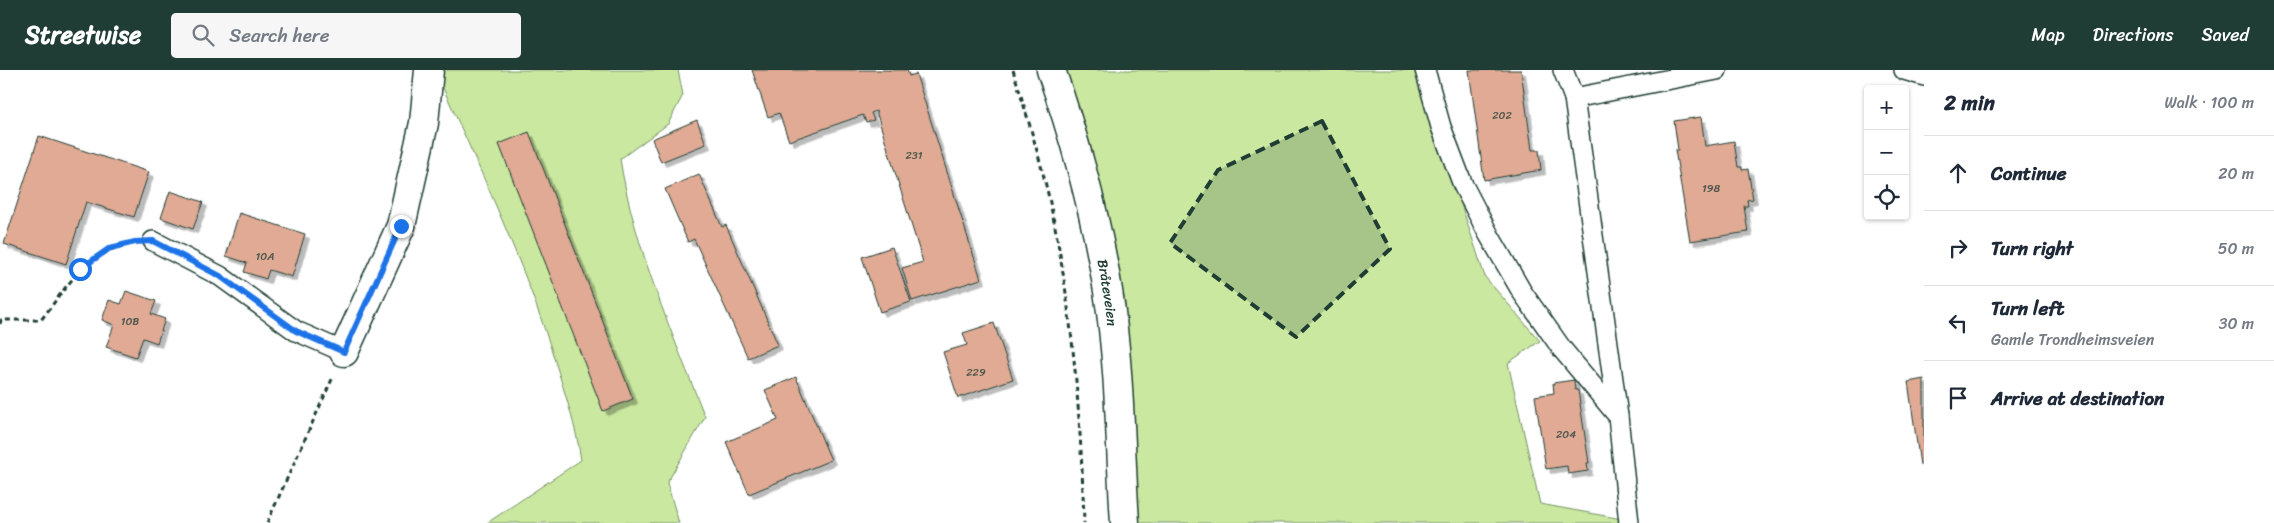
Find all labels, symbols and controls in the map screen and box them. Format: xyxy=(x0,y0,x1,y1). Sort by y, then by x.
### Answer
search box xyxy=(171,13,521,58)
text: Streetwise xyxy=(25,14,141,56)
text: Search here xyxy=(229,19,329,52)
text: Map xyxy=(2032,19,2065,51)
text: Directions xyxy=(2093,19,2174,51)
text: Saved xyxy=(2202,19,2249,51)
icon: search xyxy=(189,21,217,49)
text: 2 min xyxy=(1944,84,1995,122)
map controls xyxy=(1864,85,1909,220)
button: + xyxy=(1864,85,1909,130)
text: Walk · 100 m xyxy=(2164,88,2254,117)
house number: 202 xyxy=(1492,106,1512,125)
button: − xyxy=(1864,130,1909,175)
house number: 231 xyxy=(905,146,923,165)
text: Continue xyxy=(1991,157,2067,190)
icon: ahead xyxy=(1944,159,1972,187)
text: 20 m xyxy=(2218,159,2254,188)
button: locate xyxy=(1864,175,1909,220)
house number: 198 xyxy=(1702,179,1720,198)
route end xyxy=(390,215,413,238)
text: Turn right xyxy=(1991,232,2073,265)
icon: right xyxy=(1944,234,1972,262)
text: 50 m xyxy=(2218,234,2254,263)
house number: 10A xyxy=(256,247,274,266)
street label: Bråteveien xyxy=(1090,257,1125,328)
route start xyxy=(69,258,92,281)
text: Turn left xyxy=(1991,292,2064,325)
icon: left xyxy=(1944,309,1972,337)
text: 30 m xyxy=(2219,309,2254,338)
house number: 10B xyxy=(121,312,139,331)
text: Gamle Trondheimsveien xyxy=(1991,325,2154,354)
house number: 229 xyxy=(966,363,986,382)
text: Arrive at destination xyxy=(1991,382,2164,415)
icon: arrive xyxy=(1944,384,1972,412)
house number: 204 xyxy=(1556,425,1576,444)

